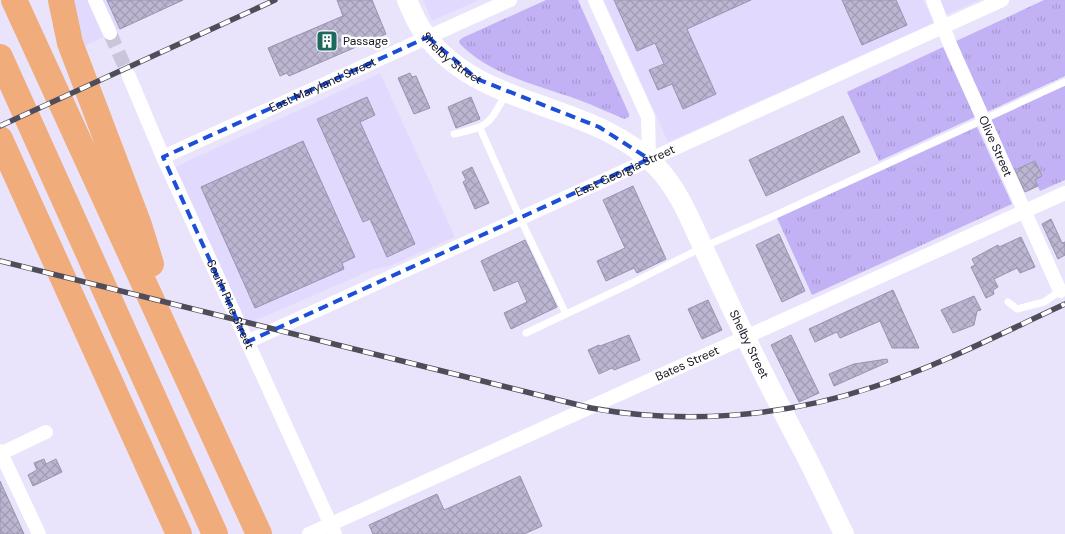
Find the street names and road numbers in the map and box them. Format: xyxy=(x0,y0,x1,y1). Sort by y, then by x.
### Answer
street label: Shelby Street xyxy=(418,29,485,88)
street label: East Maryland Street xyxy=(266,54,379,116)
street label: Olive Street xyxy=(975,113,1016,179)
street label: East Georgia Street xyxy=(573,141,678,200)
street label: South Pine Street xyxy=(203,257,258,352)
street label: Shelby Street xyxy=(726,307,773,382)
street label: Bates Street xyxy=(653,342,722,385)

